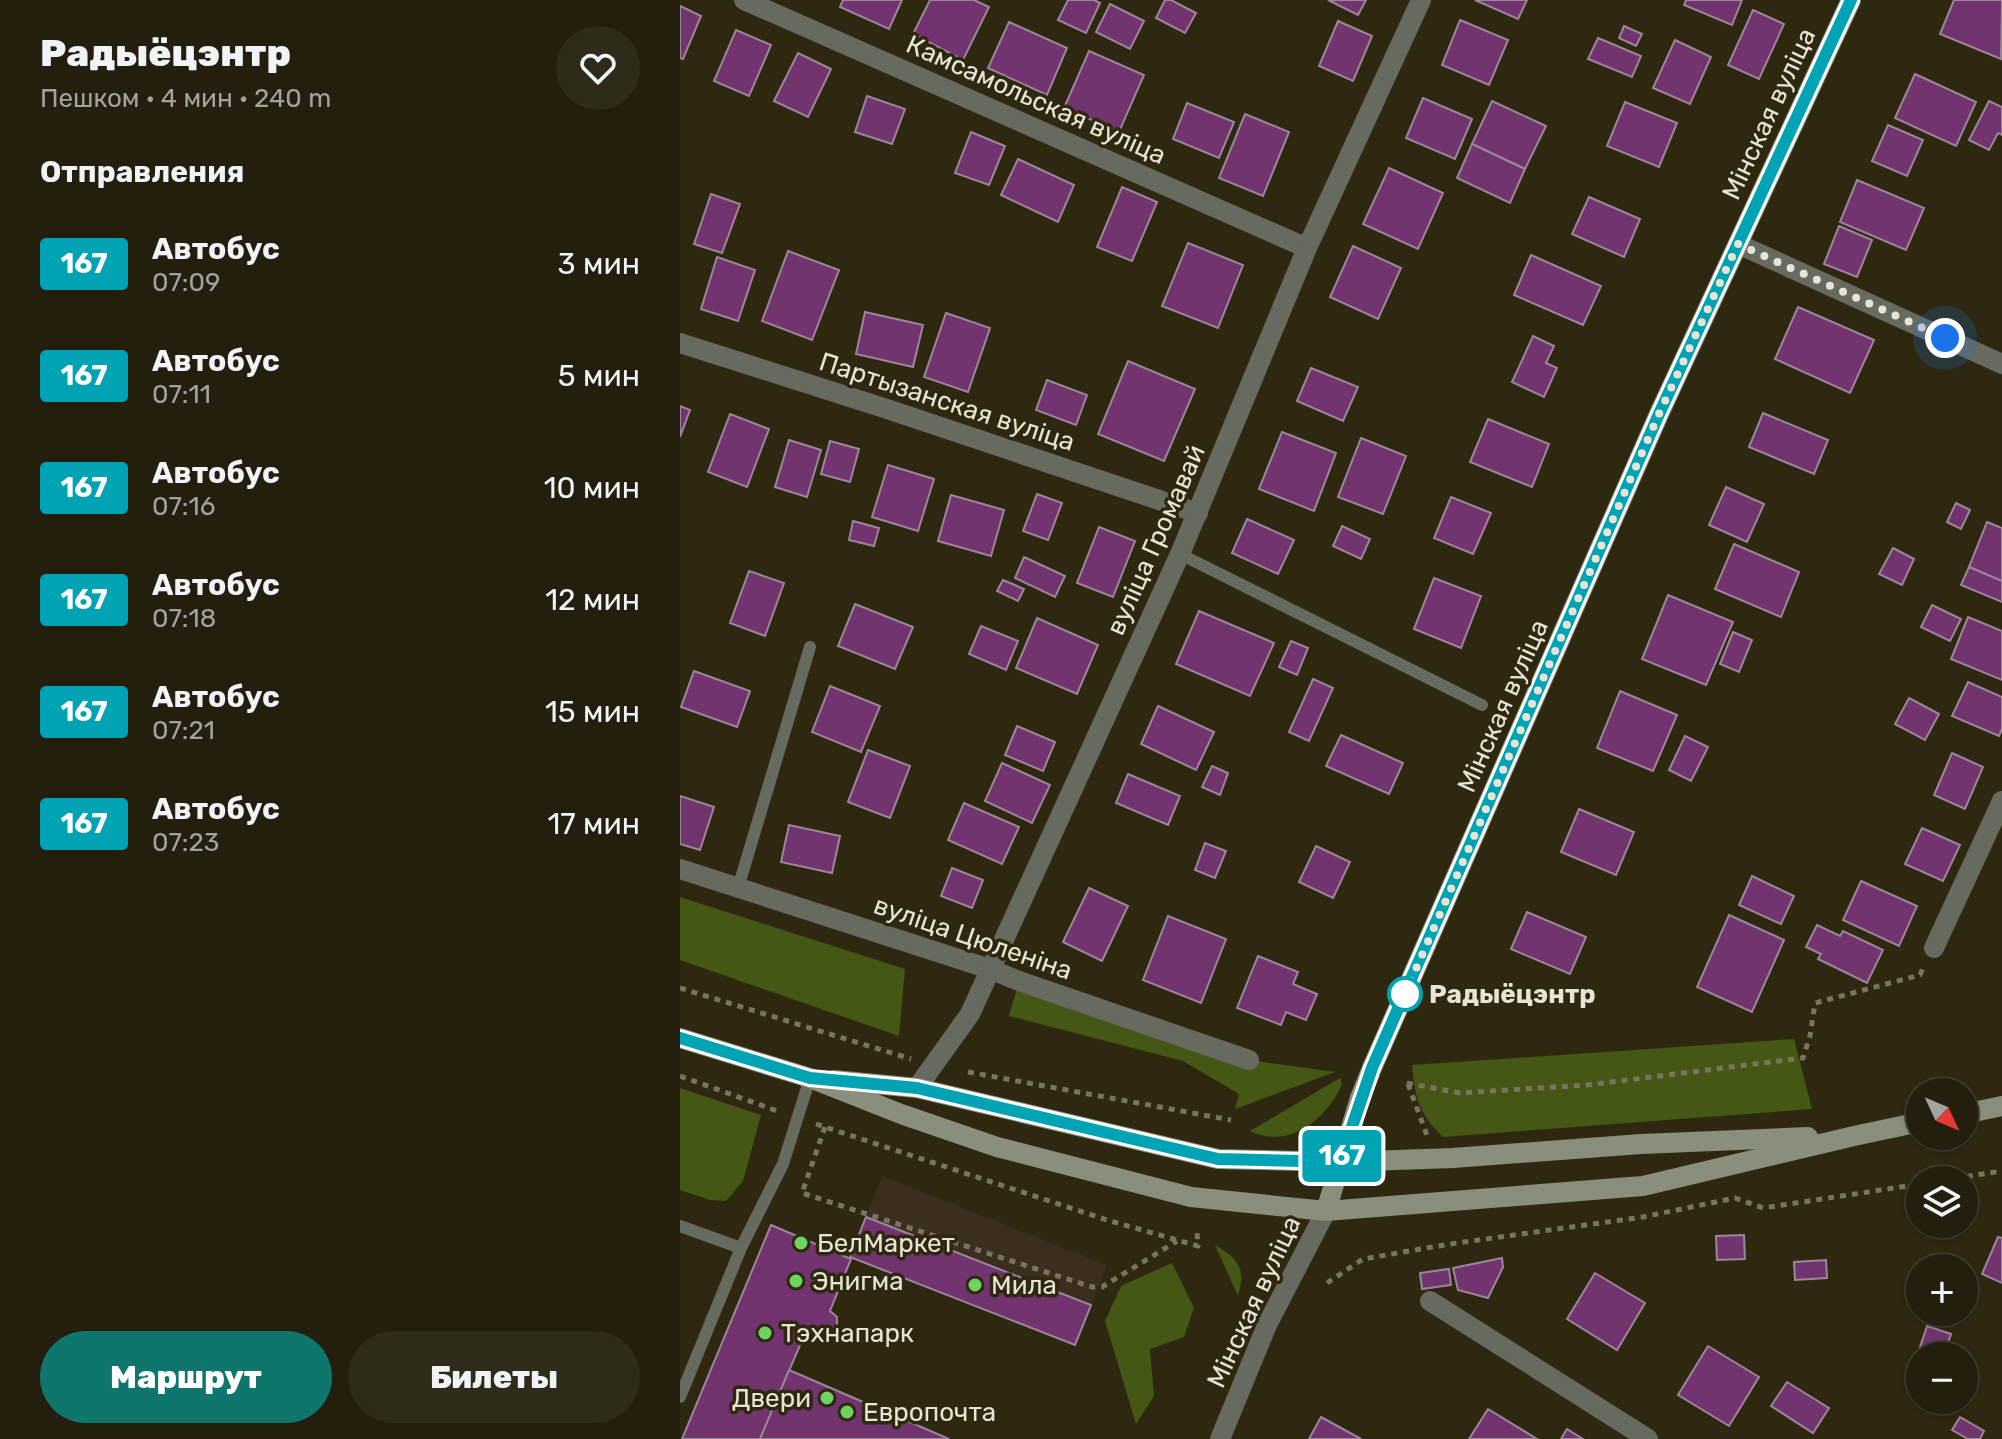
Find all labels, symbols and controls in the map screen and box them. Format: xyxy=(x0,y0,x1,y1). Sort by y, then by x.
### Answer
street label: Мінская вуліца xyxy=(1716,23,1822,205)
button: heart xyxy=(556,26,640,110)
street label: Камсамольская вуліца xyxy=(901,29,1171,171)
text: Радыёцэнтр xyxy=(40,30,291,76)
text: Пешком · 4 мин · 240 m xyxy=(40,83,331,114)
text: Отправления xyxy=(40,154,244,190)
text: Автобус xyxy=(152,231,280,267)
text: 3 мин xyxy=(558,246,640,282)
text: 167 xyxy=(60,247,108,280)
text: 07:09 xyxy=(152,267,220,298)
your location xyxy=(1925,318,1965,358)
text: Автобус xyxy=(152,343,280,379)
street label: Партызанская вуліца xyxy=(815,346,1079,458)
text: 5 мин xyxy=(558,358,640,394)
text: 167 xyxy=(60,359,108,392)
text: 07:11 xyxy=(152,379,211,410)
street label: вуліца Громавай xyxy=(1100,440,1212,640)
text: Автобус xyxy=(152,455,280,491)
text: 10 мин xyxy=(544,470,640,506)
text: 167 xyxy=(60,471,108,504)
text: 07:16 xyxy=(152,491,215,522)
text: Автобус xyxy=(152,567,280,603)
text: 12 мин xyxy=(545,582,640,618)
text: 167 xyxy=(60,583,108,616)
text: 07:18 xyxy=(152,603,216,634)
street label: Мінская вуліца xyxy=(1451,615,1555,797)
text: Автобус xyxy=(152,679,280,715)
text: 15 мин xyxy=(545,694,640,730)
text: 167 xyxy=(60,695,108,728)
text: 07:21 xyxy=(152,715,215,746)
text: Автобус xyxy=(152,791,280,827)
text: 17 мин xyxy=(547,806,640,842)
text: 167 xyxy=(60,807,108,840)
text: 07:23 xyxy=(152,827,219,858)
street label: вуліца Цюленіна xyxy=(870,890,1076,986)
marker: Радыёцэнтр xyxy=(1388,977,1422,1011)
place label: Радыёцэнтр xyxy=(1429,979,1596,1010)
north arrow xyxy=(1906,1078,1978,1150)
map controls xyxy=(1906,1078,1978,1414)
line badge: 167 xyxy=(1296,1130,1388,1182)
text: 167 xyxy=(1318,1139,1366,1172)
button: layers xyxy=(1906,1166,1978,1238)
street label: Мінская вуліца xyxy=(1201,1211,1307,1393)
place label: БелМаркет xyxy=(817,1228,955,1259)
marker: БелМаркет xyxy=(792,1234,810,1252)
button: + xyxy=(1906,1254,1978,1326)
place label: Энигма xyxy=(812,1266,904,1297)
place label: Мила xyxy=(991,1270,1057,1301)
marker: Энигма xyxy=(787,1272,805,1290)
marker: Мила xyxy=(966,1276,984,1294)
place label: Тэхнапарк xyxy=(781,1318,914,1349)
marker: Тэхнапарк xyxy=(756,1324,774,1342)
button: Маршрут xyxy=(40,1331,332,1423)
button: Билеты xyxy=(348,1331,640,1423)
button: − xyxy=(1906,1342,1978,1414)
place label: Двери xyxy=(732,1383,811,1414)
marker: Двери xyxy=(818,1389,836,1407)
place label: Европочта xyxy=(863,1397,996,1428)
marker: Европочта xyxy=(838,1403,856,1421)

